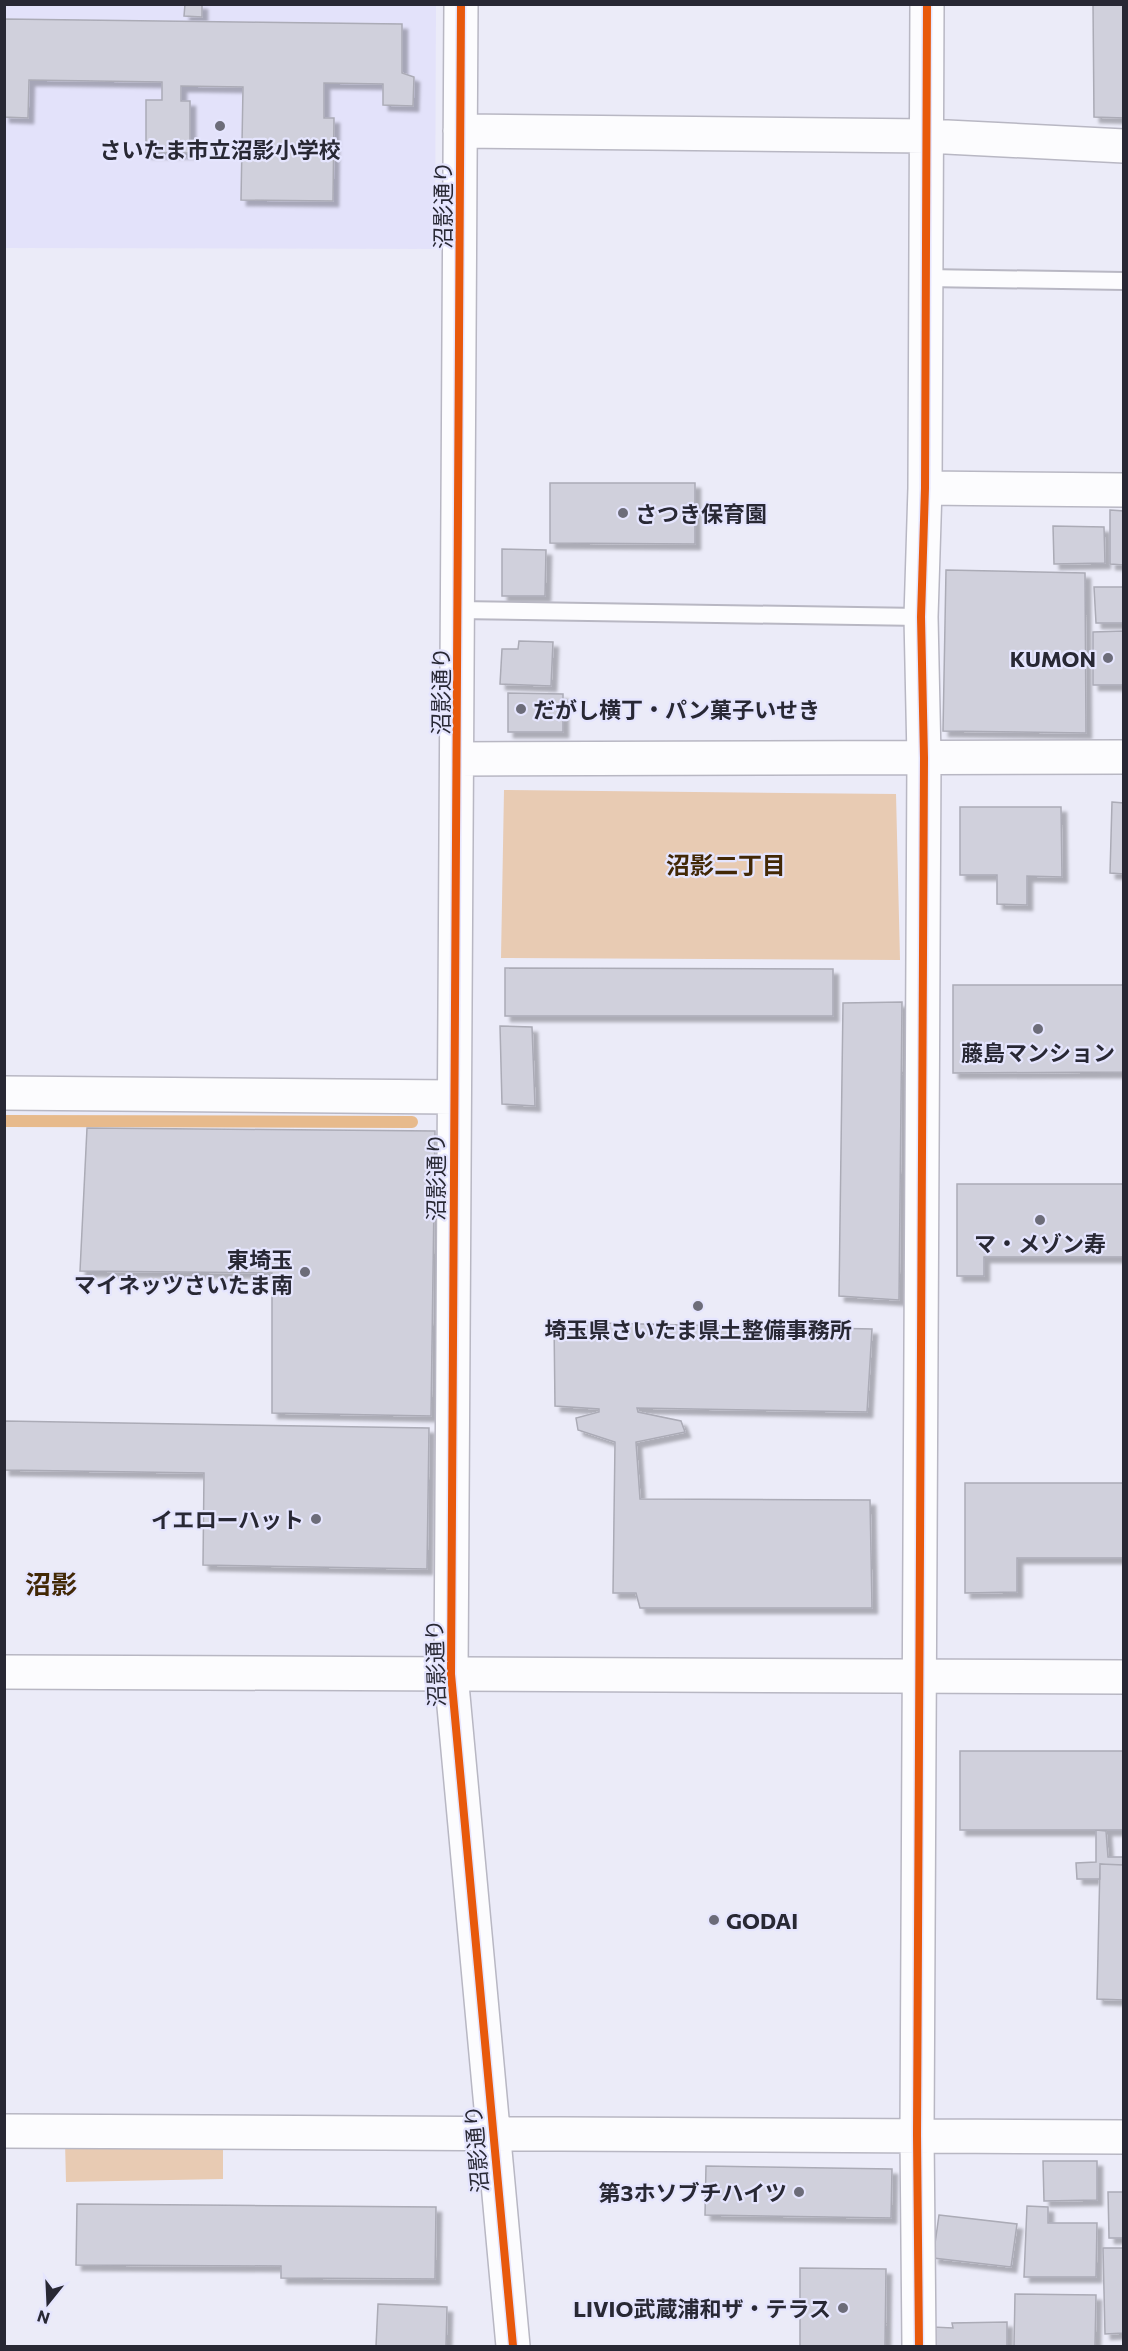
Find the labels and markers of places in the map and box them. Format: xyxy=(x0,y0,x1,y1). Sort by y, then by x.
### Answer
marker: さいたま市立沼影小学校 xyxy=(213,119,227,133)
place label: さいたま市立沼影小学校 xyxy=(99,136,341,163)
place label: さつき保育園 xyxy=(635,500,767,527)
marker: さつき保育園 xyxy=(616,506,630,520)
place label: KUMON xyxy=(1010,645,1096,672)
marker: KUMON xyxy=(1101,651,1115,665)
place label: だがし横丁・パン菓子いせき xyxy=(533,696,820,723)
marker: だがし横丁・パン菓子いせき xyxy=(514,702,528,716)
marker: 藤島マンション xyxy=(1031,1022,1045,1036)
place label: 藤島マンション xyxy=(961,1039,1115,1066)
marker: マ・メゾン寿 xyxy=(1033,1213,1047,1227)
place label: マ・メゾン寿 xyxy=(974,1230,1106,1257)
place label: 東埼玉 マイネッツさいたま南 xyxy=(74,1246,293,1298)
marker: 東埼玉 マイネッツさいたま南 xyxy=(298,1265,312,1279)
marker: 埼玉県さいたま県土整備事務所 xyxy=(691,1299,705,1313)
place label: 埼玉県さいたま県土整備事務所 xyxy=(544,1316,852,1343)
place label: イエローハット xyxy=(151,1506,304,1533)
marker: イエローハット xyxy=(309,1512,323,1526)
place label: GODAI xyxy=(726,1907,798,1934)
marker: GODAI xyxy=(707,1913,721,1927)
place label: 第3ホソブチハイツ xyxy=(599,2179,787,2206)
marker: 第3ホソブチハイツ xyxy=(792,2185,806,2199)
place label: LIVIO武蔵浦和ザ・テラス xyxy=(573,2295,831,2322)
marker: LIVIO武蔵浦和ザ・テラス xyxy=(836,2301,850,2315)

